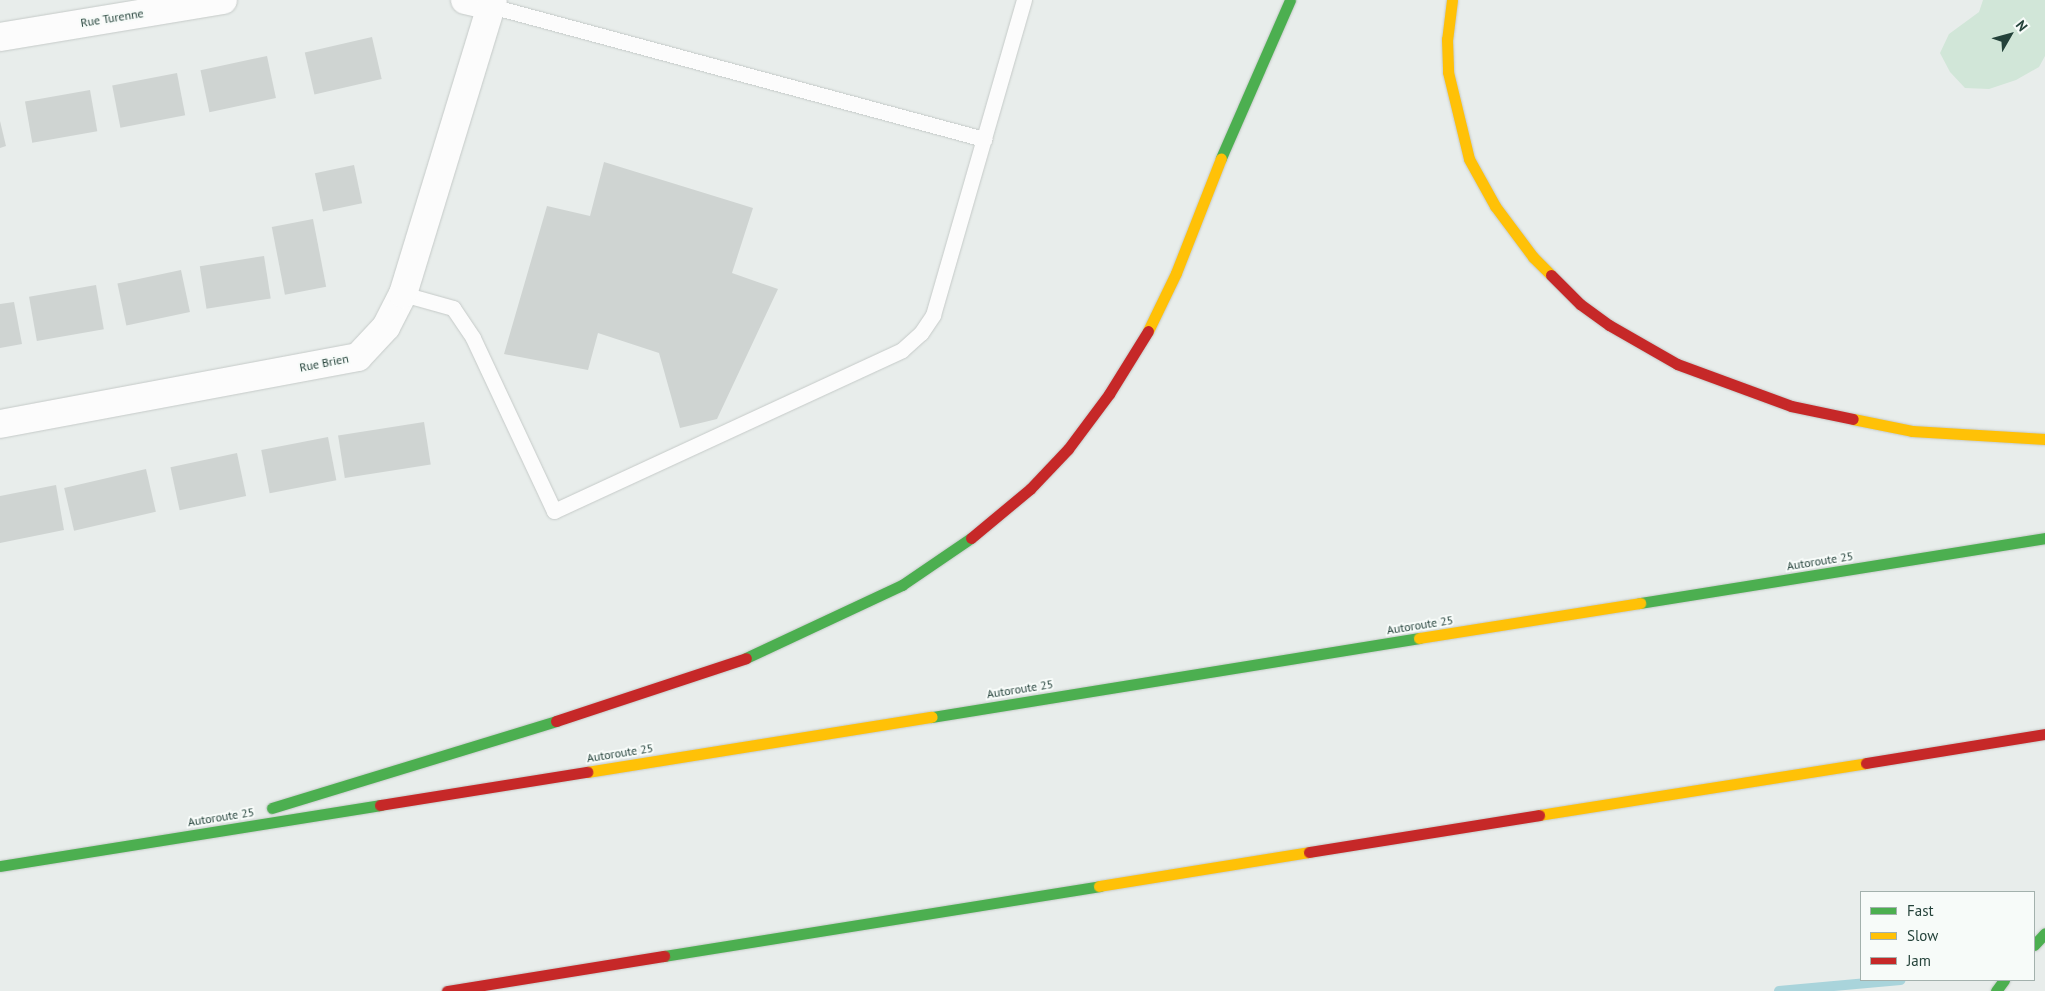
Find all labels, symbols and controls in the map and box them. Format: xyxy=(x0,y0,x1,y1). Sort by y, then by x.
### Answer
street label: Rue Turenne xyxy=(79,6,145,30)
north arrow xyxy=(1985,10,2035,60)
text: N xyxy=(2012,17,2032,35)
street label: Rue Brien xyxy=(298,351,350,375)
street label: Autoroute 25 xyxy=(1786,549,1854,573)
street label: Autoroute 25 xyxy=(1386,613,1454,637)
street label: Autoroute 25 xyxy=(986,677,1054,701)
street label: Autoroute 25 xyxy=(586,741,654,765)
street label: Autoroute 25 xyxy=(187,805,255,829)
legend xyxy=(1860,891,2035,981)
text: Fast xyxy=(1907,901,1934,920)
text: Slow xyxy=(1907,926,1938,945)
text: Jam xyxy=(1907,951,1931,970)

